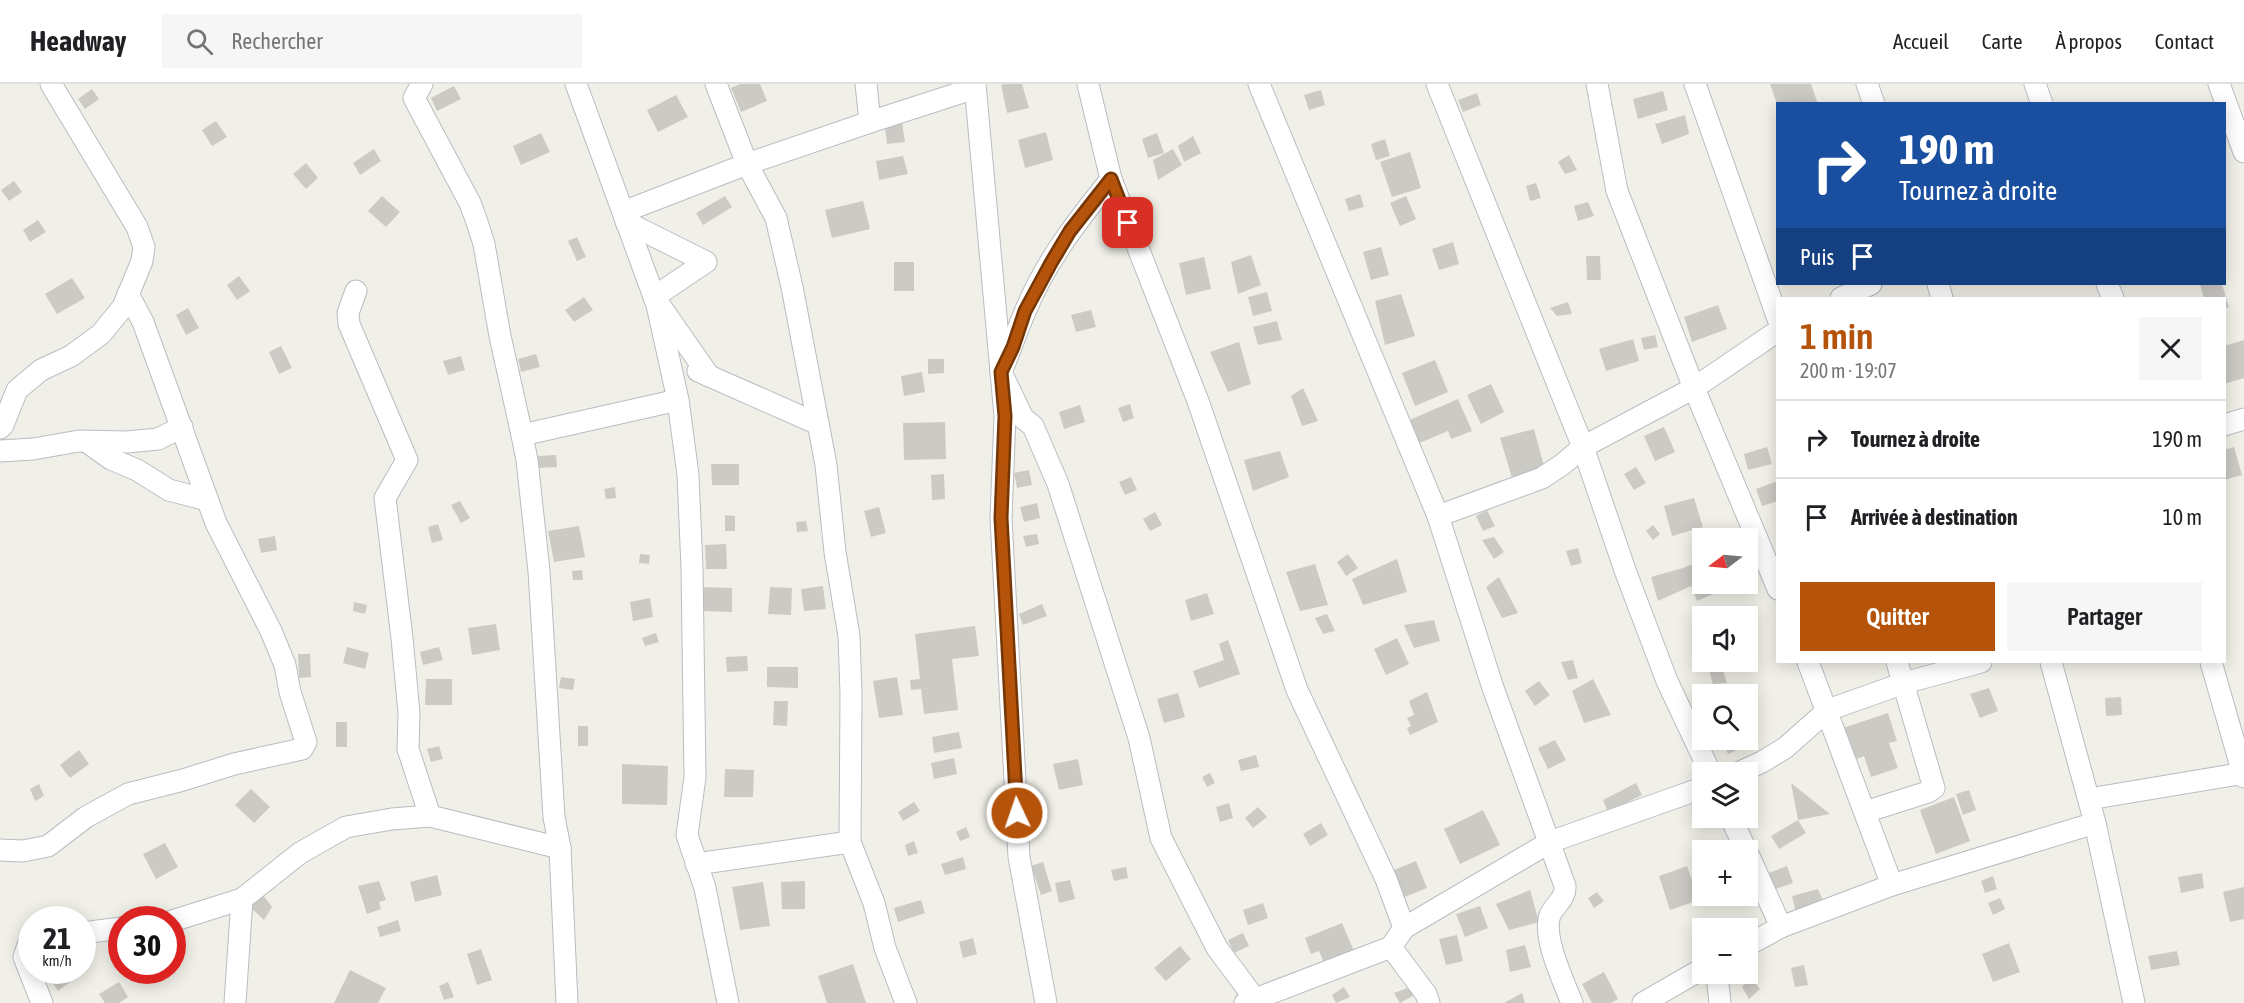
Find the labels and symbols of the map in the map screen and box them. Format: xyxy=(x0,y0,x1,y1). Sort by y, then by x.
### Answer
pin xyxy=(1102,197,1153,248)
north arrow xyxy=(1692,528,1758,594)
position arrow xyxy=(985,781,1049,845)
speed limit sign: 30 xyxy=(108,906,186,984)

